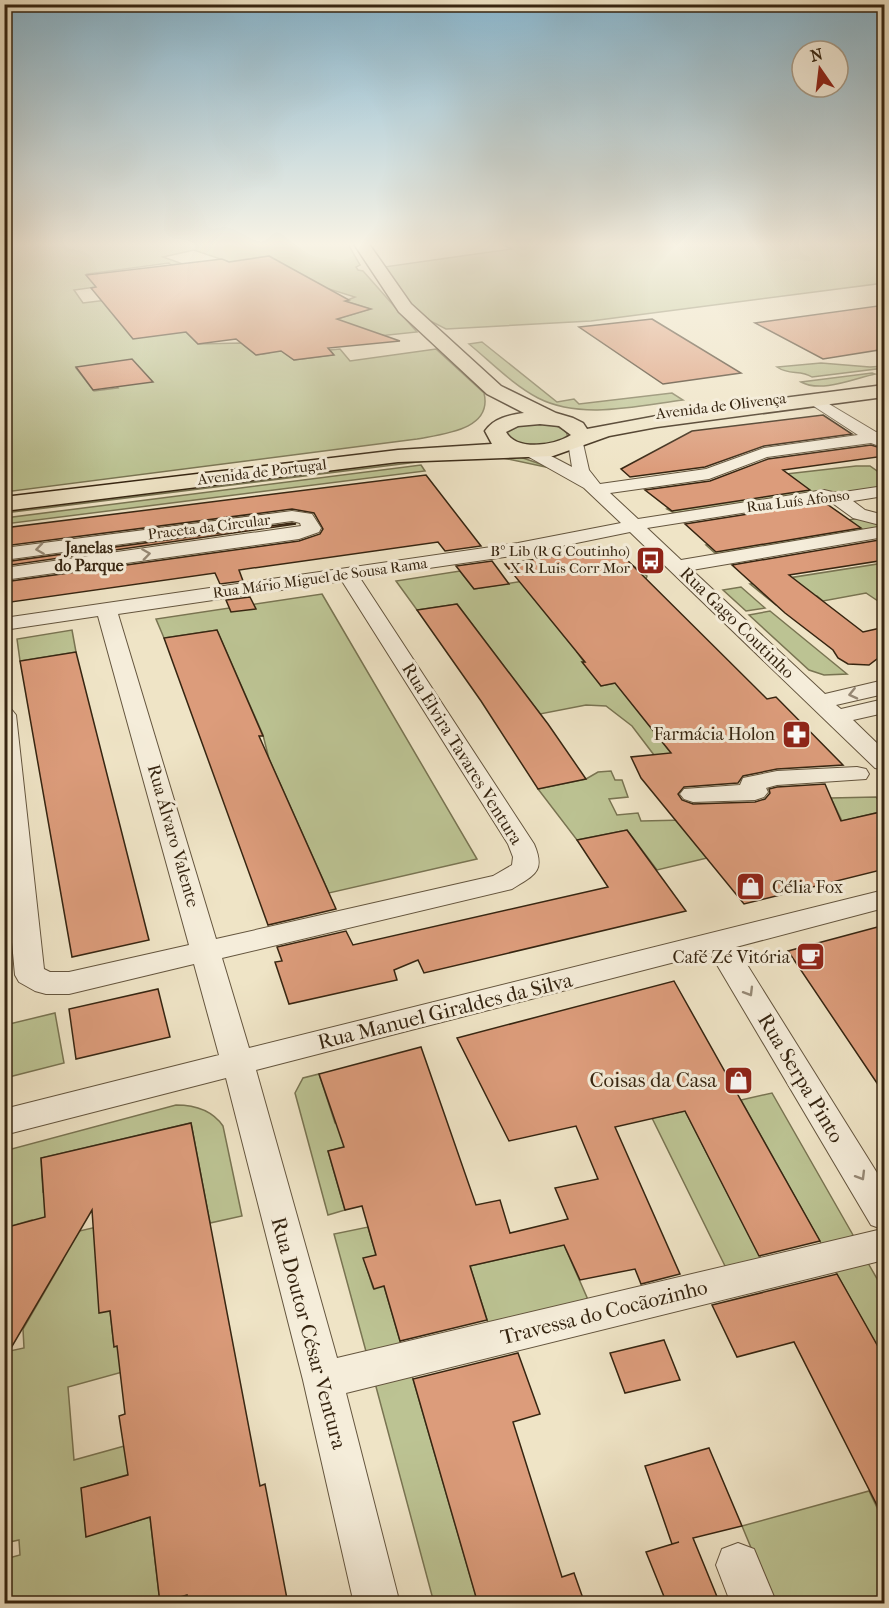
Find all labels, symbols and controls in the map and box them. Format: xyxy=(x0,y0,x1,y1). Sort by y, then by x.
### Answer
north arrow xyxy=(790,39,850,99)
text: N xyxy=(808,44,826,66)
street label: Avenida de Olivença xyxy=(654,389,788,423)
street label: Avenida de Portugal xyxy=(195,455,328,489)
street label: Rua Luís Afonso xyxy=(745,486,851,516)
street label: Praceta da Circular xyxy=(147,510,272,543)
district label: Janelas do Parque xyxy=(54,538,124,576)
place label: Bº Lib (R G Coutinho) X R Luis Corr Mor xyxy=(490,542,631,577)
one-way arrow xyxy=(35,543,45,555)
bus stop icon: Bº Lib (R G Coutinho) X R Luis Corr Mor xyxy=(635,544,667,576)
one-way arrow xyxy=(141,549,150,561)
street label: Rua Mário Miguel de Sousa Rama xyxy=(211,554,430,602)
street label: Rua Gago Coutinho xyxy=(675,563,799,683)
street label: Rua Elvira Tavares Ventura xyxy=(397,659,527,849)
one-way arrow xyxy=(848,687,858,700)
pharmacy icon: Farmácia Holon xyxy=(780,718,812,750)
place label: Farmácia Holon xyxy=(653,724,776,745)
street label: Rua Álvaro Valente xyxy=(143,762,204,910)
shop icon: Célia Fox xyxy=(735,871,767,903)
place label: Célia Fox xyxy=(772,877,844,898)
cafe icon: Café Zé Vitória xyxy=(795,941,827,973)
place label: Café Zé Vitória xyxy=(673,947,791,968)
street label: Rua Manuel Giraldes da Silva xyxy=(315,968,575,1054)
one-way arrow xyxy=(741,986,753,996)
street label: Rua Serpa Pinto xyxy=(753,1009,849,1147)
shop icon: Coisas da Casa xyxy=(722,1064,754,1096)
place label: Coisas da Casa xyxy=(589,1068,717,1092)
one-way arrow xyxy=(854,1170,866,1180)
street label: Rua Doutor César Ventura xyxy=(266,1214,352,1452)
street label: Travessa do Cocãozinho xyxy=(498,1275,710,1349)

